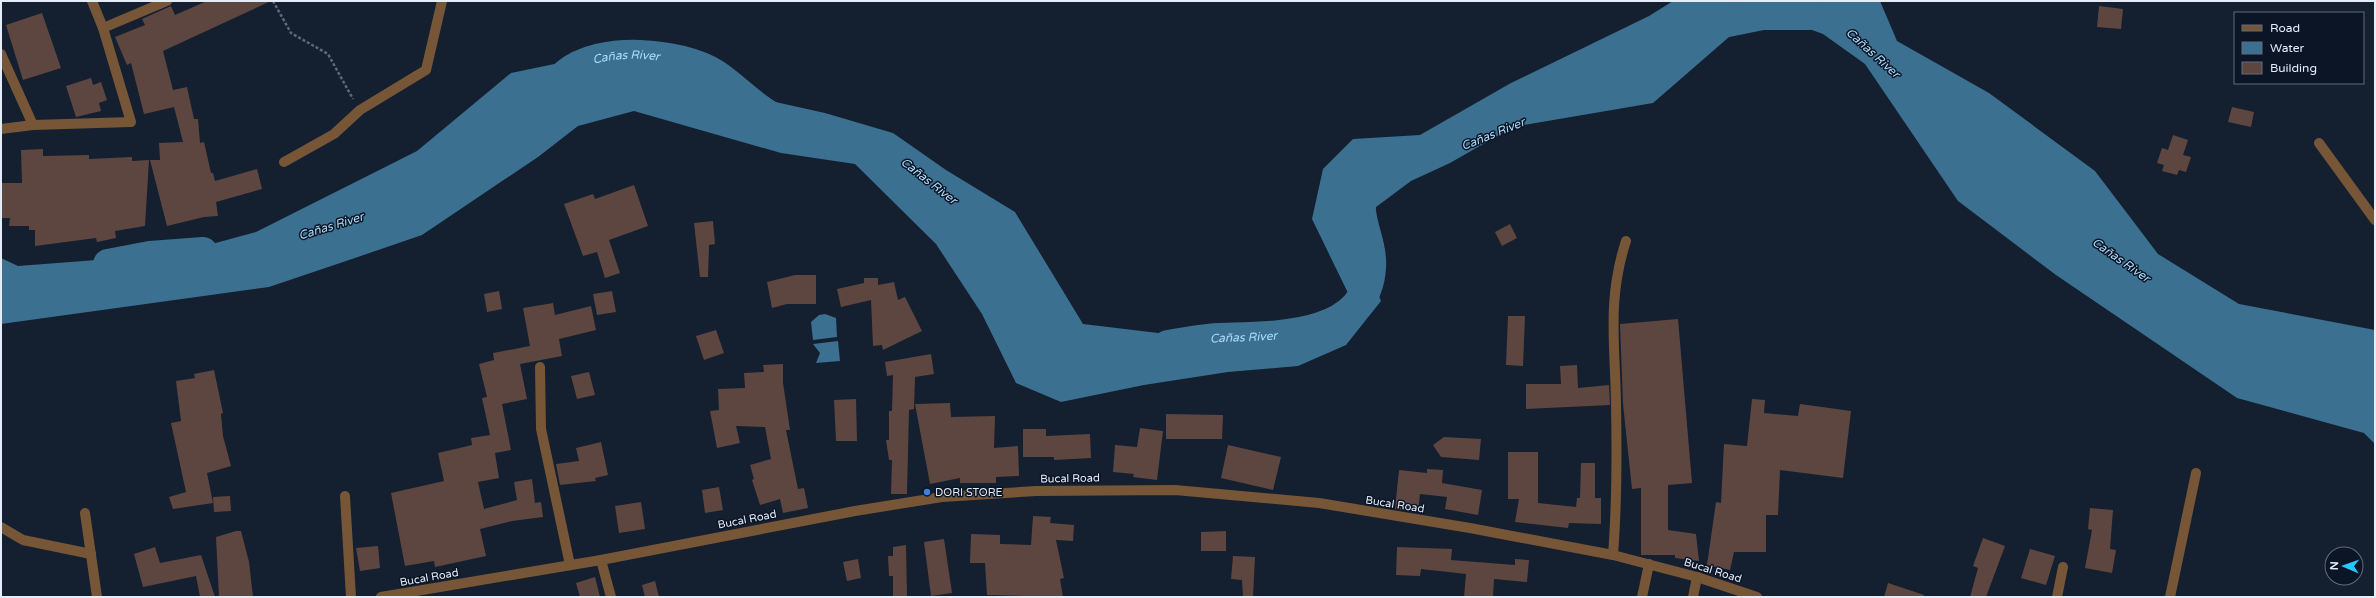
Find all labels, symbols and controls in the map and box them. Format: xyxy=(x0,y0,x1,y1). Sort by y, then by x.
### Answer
legend xyxy=(2234,12,2364,84)
text: Road xyxy=(2270,21,2300,35)
water label: Cañas River xyxy=(1843,25,1904,82)
text: Water xyxy=(2270,41,2305,55)
water label: Cañas River xyxy=(591,48,662,67)
text: Building xyxy=(2270,61,2317,75)
water label: Cañas River xyxy=(1459,114,1528,153)
water label: Cañas River xyxy=(898,155,961,208)
water label: Cañas River xyxy=(297,209,367,243)
water label: Cañas River xyxy=(2089,235,2154,286)
water label: Cañas River xyxy=(1209,328,1279,346)
street label: Bucal Road xyxy=(1040,471,1100,486)
place label: DORI STORE xyxy=(935,486,1003,499)
marker: DORI STORE xyxy=(922,487,932,497)
street label: Bucal Road xyxy=(1364,493,1425,516)
street label: Bucal Road xyxy=(717,507,778,532)
north arrow xyxy=(2324,546,2364,586)
street label: Bucal Road xyxy=(1682,556,1743,585)
text: N xyxy=(2328,561,2341,570)
street label: Bucal Road xyxy=(399,566,460,589)

